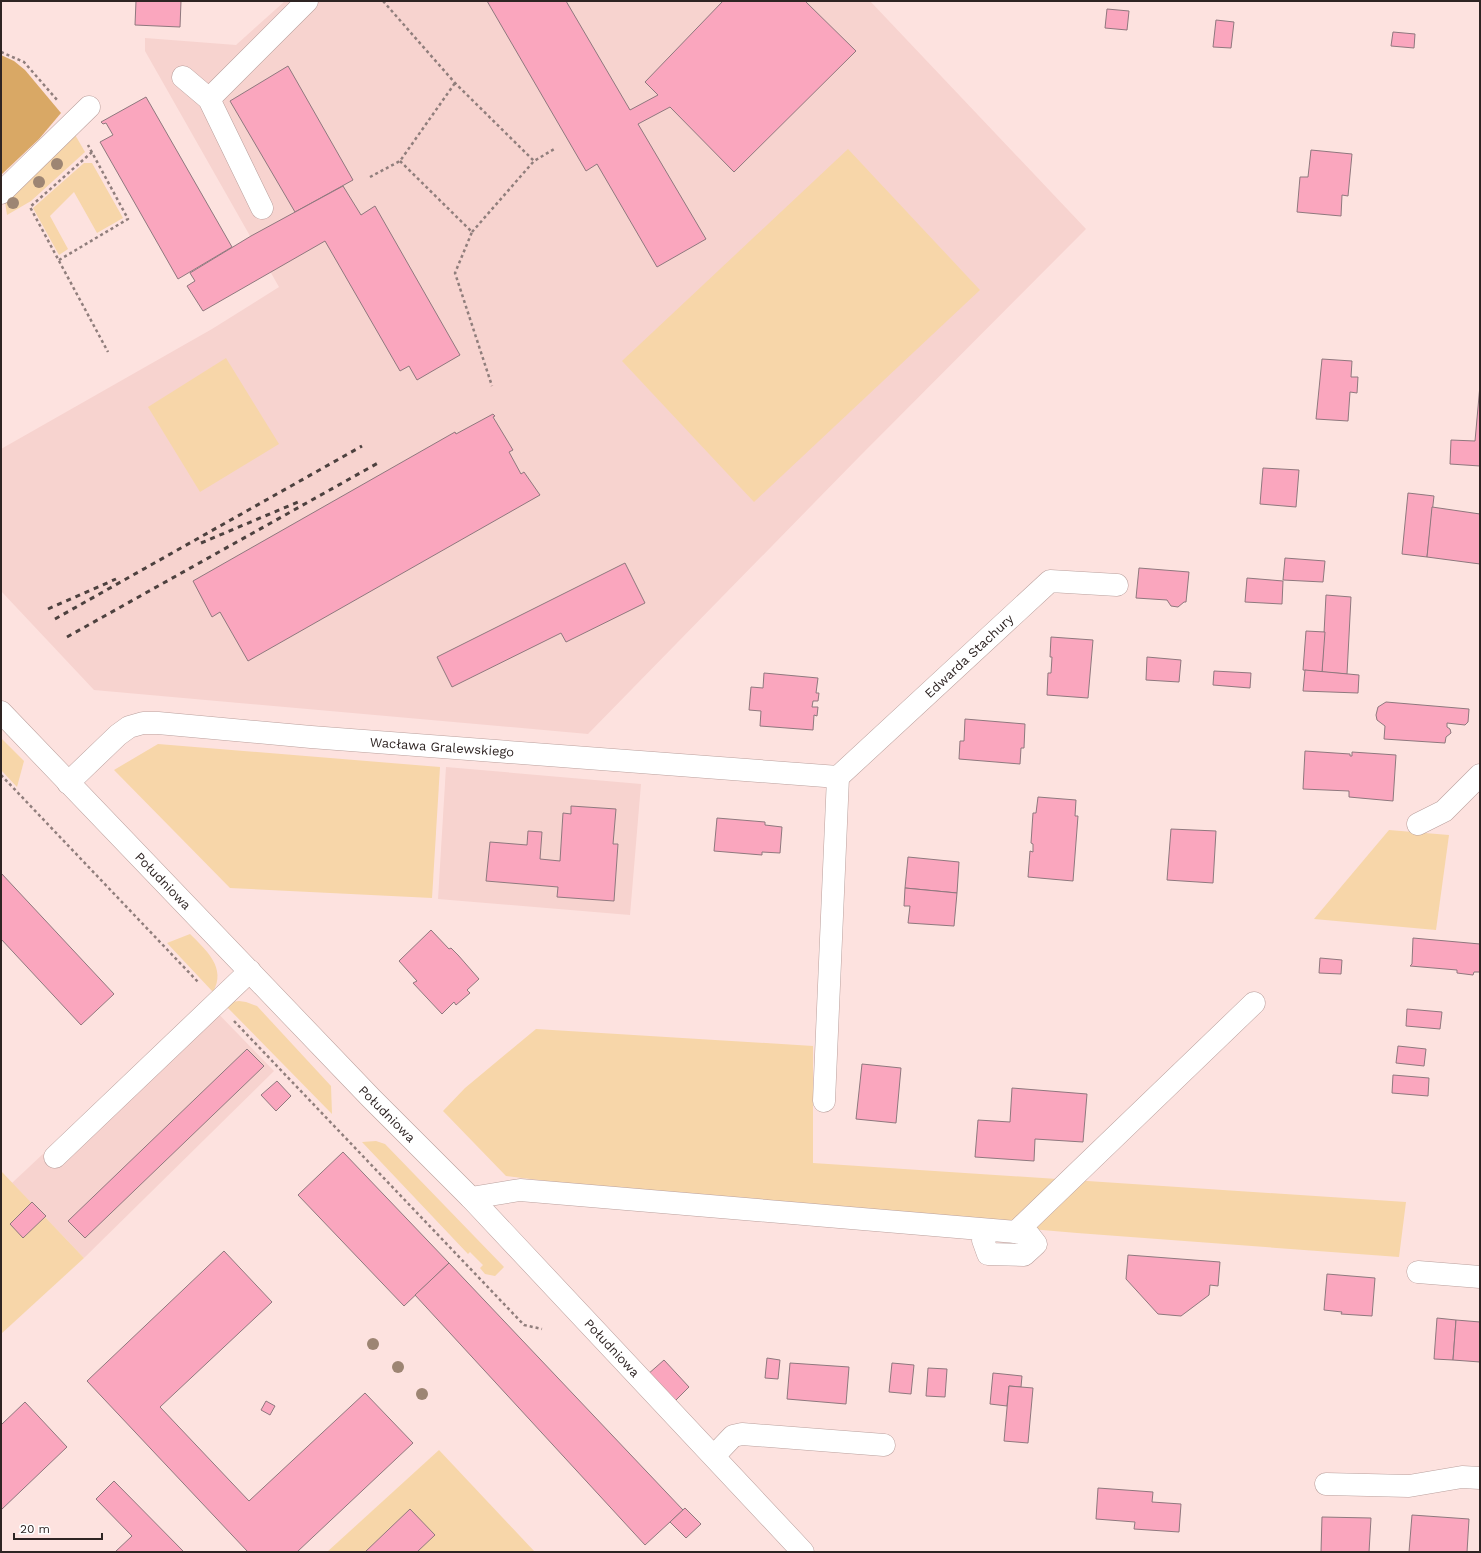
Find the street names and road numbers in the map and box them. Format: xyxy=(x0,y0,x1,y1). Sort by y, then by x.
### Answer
street label: Edwarda Stachury xyxy=(922,611,1017,701)
street label: Wacława Gralewskiego xyxy=(369,734,515,760)
street label: Południowa xyxy=(132,849,194,913)
street label: Południowa xyxy=(356,1083,419,1146)
street label: Południowa xyxy=(581,1316,643,1381)

